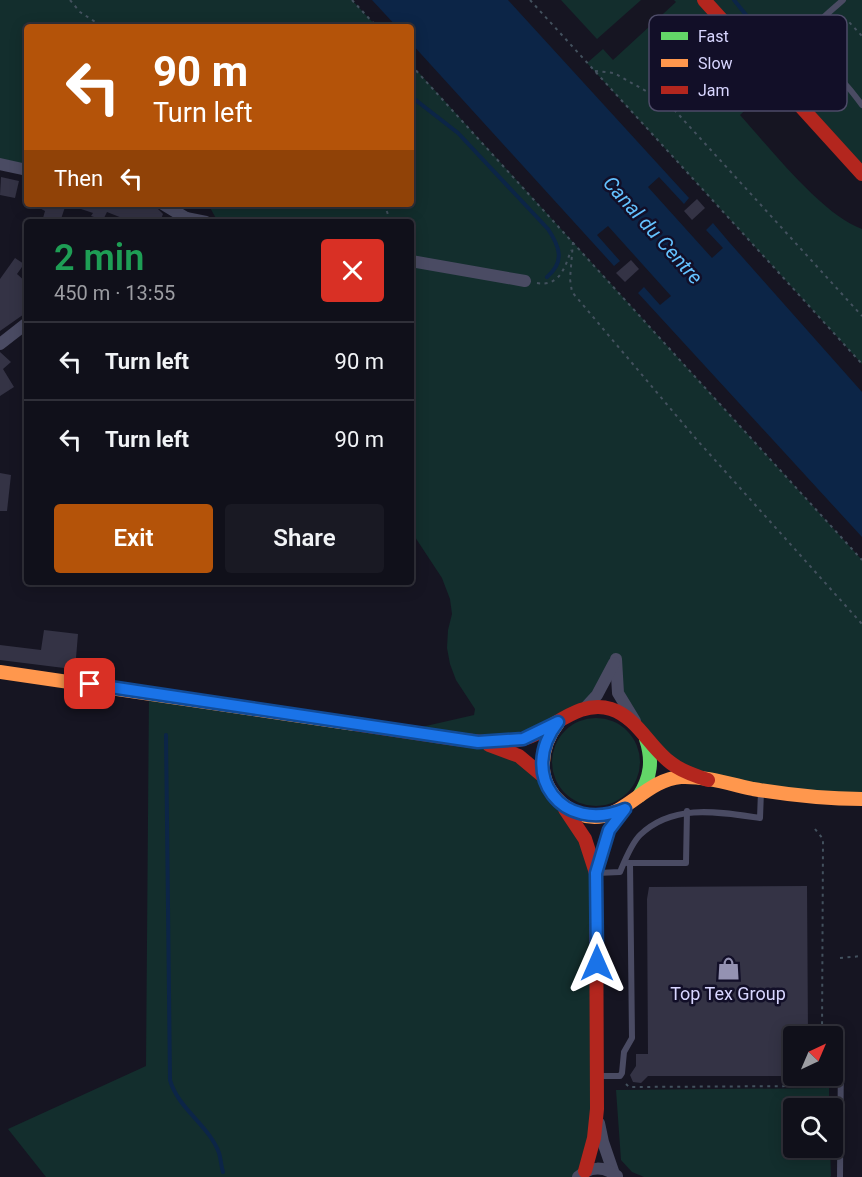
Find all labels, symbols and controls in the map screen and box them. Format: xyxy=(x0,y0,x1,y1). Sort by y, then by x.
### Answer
legend xyxy=(649,15,847,111)
text: Fast xyxy=(698,27,729,46)
text: 90 m xyxy=(153,47,248,96)
icon: left xyxy=(54,48,132,126)
text: Slow xyxy=(698,54,733,73)
text: Jam xyxy=(698,81,730,100)
text: Turn left xyxy=(153,97,253,129)
icon: left xyxy=(115,162,148,195)
text: Then xyxy=(54,166,103,191)
water label: Canal du Centre xyxy=(598,171,708,289)
text: 2 min xyxy=(54,237,144,279)
button: close xyxy=(321,239,384,302)
text: 450 m · 13:55 xyxy=(54,281,175,305)
icon: left xyxy=(54,345,87,378)
text: Turn left xyxy=(105,349,189,374)
text: 90 m xyxy=(335,349,384,374)
icon: left xyxy=(54,423,87,456)
text: Turn left xyxy=(105,427,189,452)
text: 90 m xyxy=(335,427,384,452)
button: Exit xyxy=(54,504,213,573)
button: Share xyxy=(225,504,384,573)
pin xyxy=(64,658,115,709)
icon: arrive xyxy=(73,667,106,700)
position arrow xyxy=(565,931,629,995)
shop icon: Top Tex Group xyxy=(715,955,741,981)
place label: Top Tex Group xyxy=(670,983,786,1004)
north arrow xyxy=(783,1026,843,1086)
map controls xyxy=(783,1026,843,1158)
button: search xyxy=(783,1098,843,1158)

